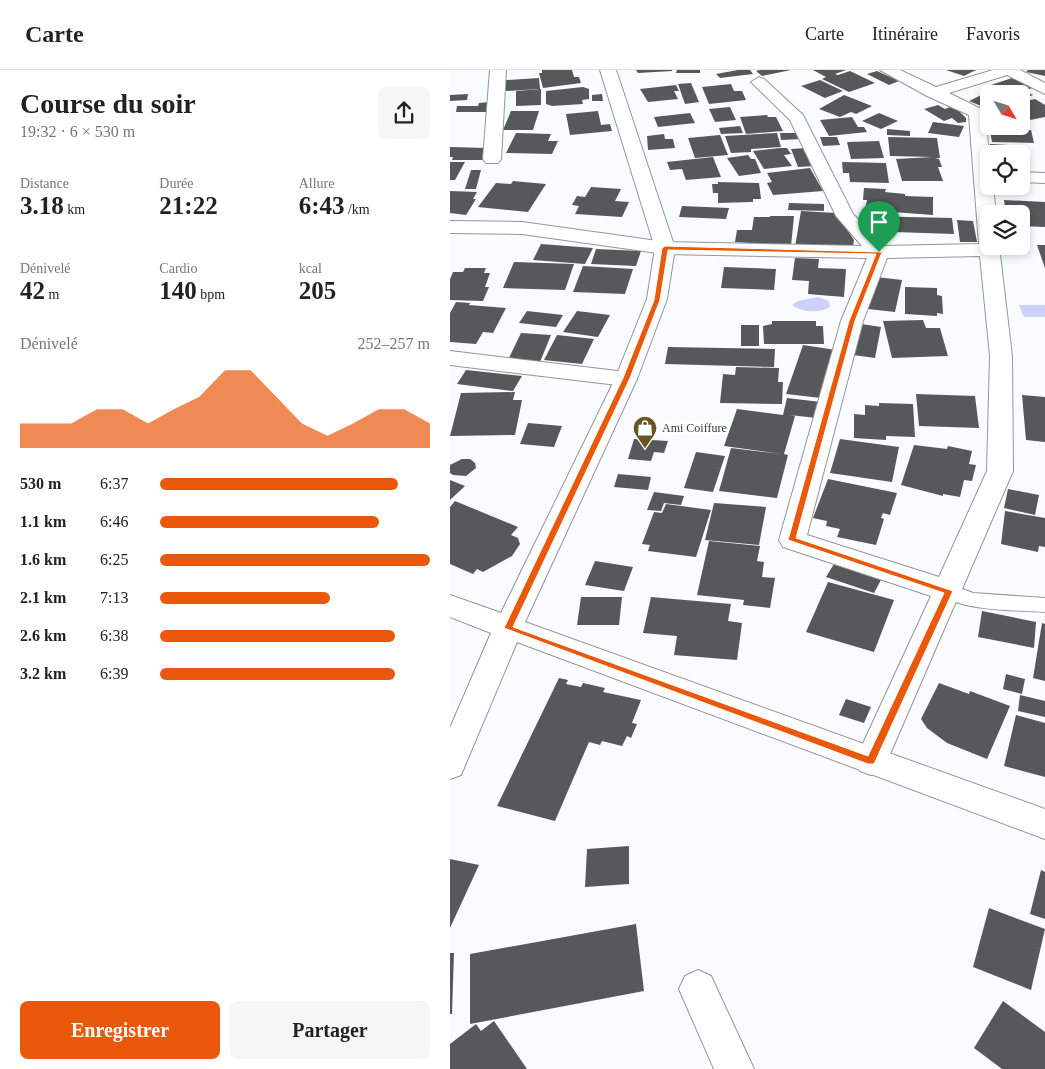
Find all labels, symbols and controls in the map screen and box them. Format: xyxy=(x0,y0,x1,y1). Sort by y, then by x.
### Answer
text: Carte xyxy=(25,21,84,47)
text: Carte xyxy=(805,24,844,44)
text: Itinéraire xyxy=(872,24,938,44)
text: Favoris xyxy=(966,24,1020,44)
north arrow xyxy=(980,85,1030,135)
map controls xyxy=(980,85,1030,255)
button: share xyxy=(378,87,430,139)
text: Course du soir xyxy=(20,88,196,119)
text: 19:32 · 6 × 530 m xyxy=(20,123,135,140)
button: locate xyxy=(980,145,1030,195)
text: Distance xyxy=(20,176,69,191)
text: Durée xyxy=(159,176,194,191)
text: Allure xyxy=(299,176,334,191)
text: 3.18 xyxy=(20,192,64,219)
text: 21:22 xyxy=(159,192,218,219)
text: 6:43 xyxy=(299,192,344,219)
pin xyxy=(858,201,900,252)
text: km xyxy=(64,202,85,217)
text: /km xyxy=(344,202,370,217)
button: layers xyxy=(980,205,1030,255)
icon: arrive xyxy=(865,208,893,236)
text: Dénivelé xyxy=(20,261,71,276)
text: Cardio xyxy=(159,261,197,276)
text: kcal xyxy=(299,261,322,276)
text: 42 xyxy=(20,277,45,304)
text: 140 xyxy=(159,277,197,304)
text: 205 xyxy=(299,277,336,304)
text: m xyxy=(45,287,59,302)
text: bpm xyxy=(197,287,225,302)
text: Dénivelé xyxy=(20,335,78,352)
text: 252–257 m xyxy=(358,335,430,352)
shop icon: Ami Coiffure xyxy=(632,415,658,449)
place label: Ami Coiffure xyxy=(662,421,727,435)
text: 530 m xyxy=(20,475,61,492)
text: 6:37 xyxy=(100,475,128,492)
text: 1.1 km xyxy=(20,513,66,530)
text: 6:46 xyxy=(100,513,128,530)
text: 1.6 km xyxy=(20,551,66,568)
text: 6:25 xyxy=(100,551,128,568)
text: 2.1 km xyxy=(20,589,66,606)
text: 7:13 xyxy=(100,589,128,606)
text: 2.6 km xyxy=(20,627,66,644)
text: 6:38 xyxy=(100,627,128,644)
text: 3.2 km xyxy=(20,665,66,682)
text: 6:39 xyxy=(100,665,128,682)
button: Enregistrer xyxy=(20,1001,220,1059)
button: Partager xyxy=(230,1001,430,1059)

